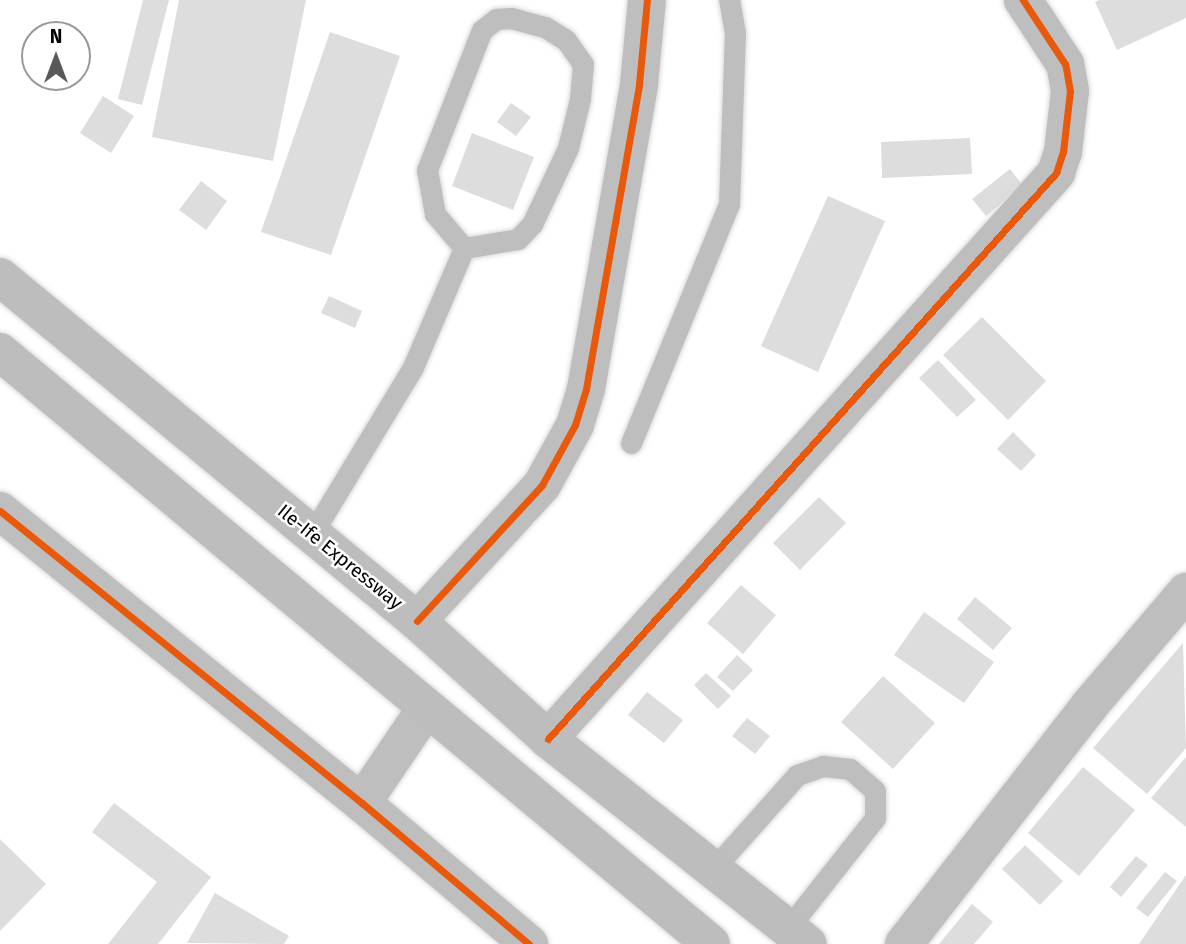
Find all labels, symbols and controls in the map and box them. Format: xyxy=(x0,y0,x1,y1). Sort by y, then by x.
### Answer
north arrow xyxy=(21,21,91,91)
text: N xyxy=(50,25,62,48)
street label: Ile-Ife Expressway xyxy=(273,500,407,614)

